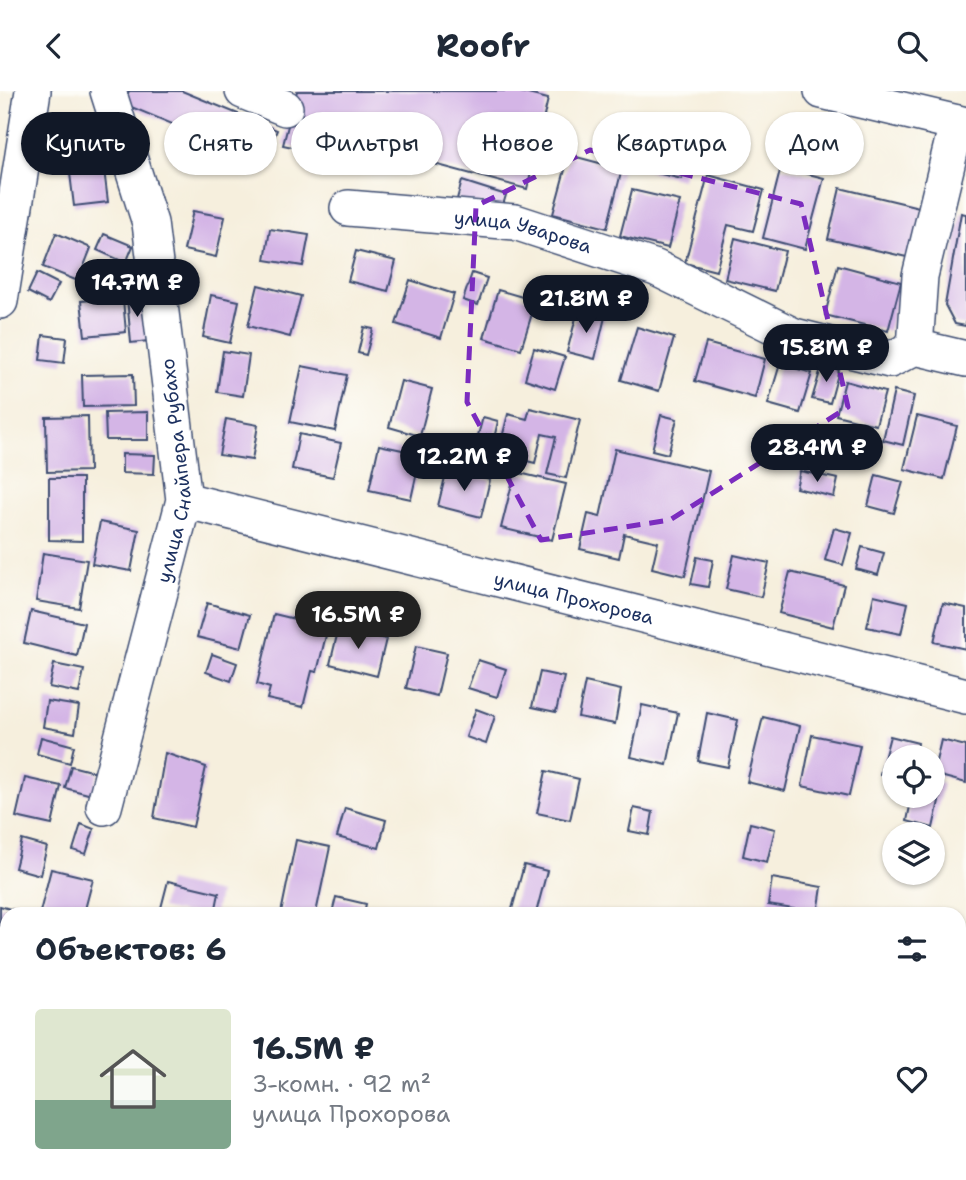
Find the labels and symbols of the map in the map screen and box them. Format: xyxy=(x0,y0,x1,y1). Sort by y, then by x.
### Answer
street label: улица Уварова xyxy=(453,204,595,259)
pin: 14.7M ₽ xyxy=(72,259,202,319)
pin: 21.8M ₽ xyxy=(521,275,651,335)
pin: 15.8M ₽ xyxy=(761,324,891,384)
street label: улица Снайпера Рубахо xyxy=(151,357,196,585)
pin: 28.4M ₽ xyxy=(752,425,882,484)
pin: 12.2M ₽ xyxy=(399,433,529,493)
street label: улица Прохорова xyxy=(491,566,657,630)
pin: 16.5M ₽ xyxy=(293,591,423,651)

